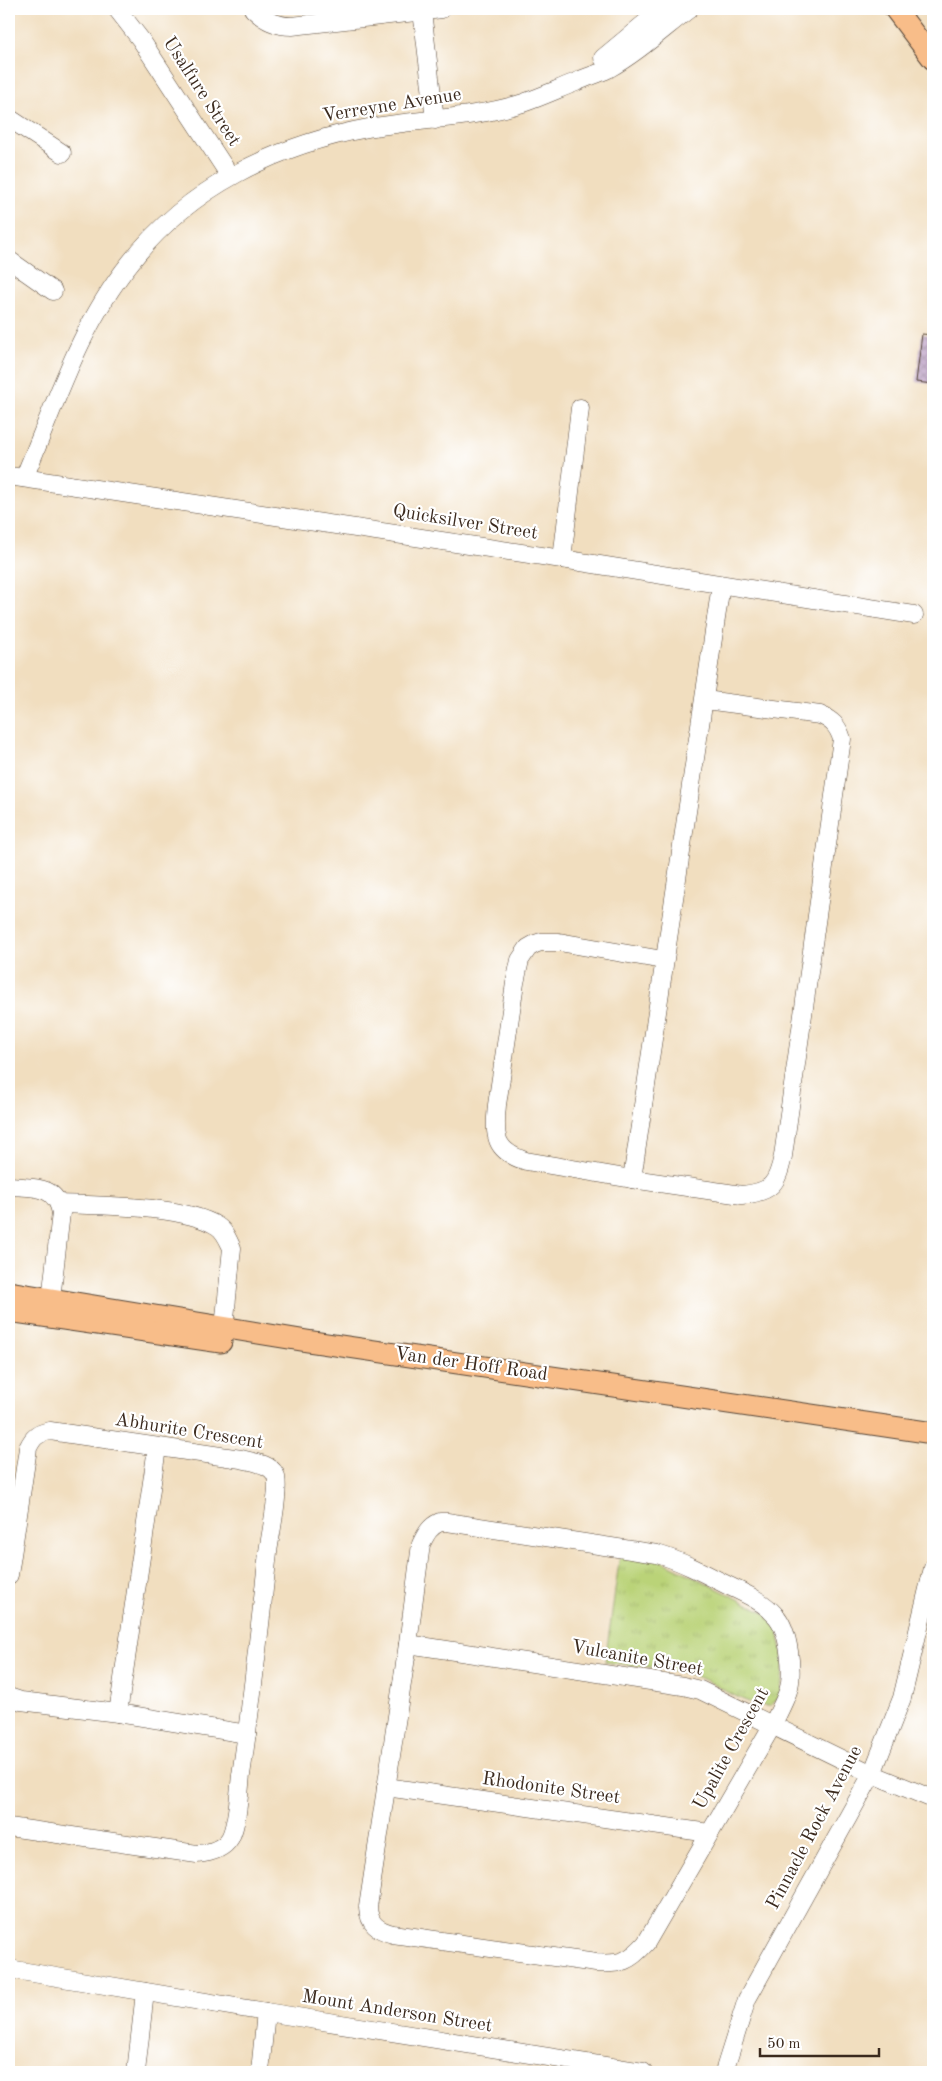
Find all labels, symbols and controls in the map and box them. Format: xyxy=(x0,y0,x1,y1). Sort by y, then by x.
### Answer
street label: Usalfure Street xyxy=(159,34,243,150)
street label: Verreyne Avenue xyxy=(321,86,463,126)
street label: Quicksilver Street xyxy=(391,502,539,544)
street label: Van der Hoff Road xyxy=(393,1345,549,1385)
street label: Abhurite Crescent xyxy=(114,1411,264,1453)
street label: Vulcanite Street xyxy=(570,1638,704,1680)
street label: Upalite Crescent xyxy=(691,1685,773,1813)
street label: Pinnacle Rock Avenue xyxy=(764,1743,866,1913)
street label: Rhodonite Street xyxy=(481,1770,621,1808)
street label: Mount Anderson Street xyxy=(300,1988,494,2036)
scale bar xyxy=(760,2026,878,2058)
text: 50 m xyxy=(767,2037,801,2052)

